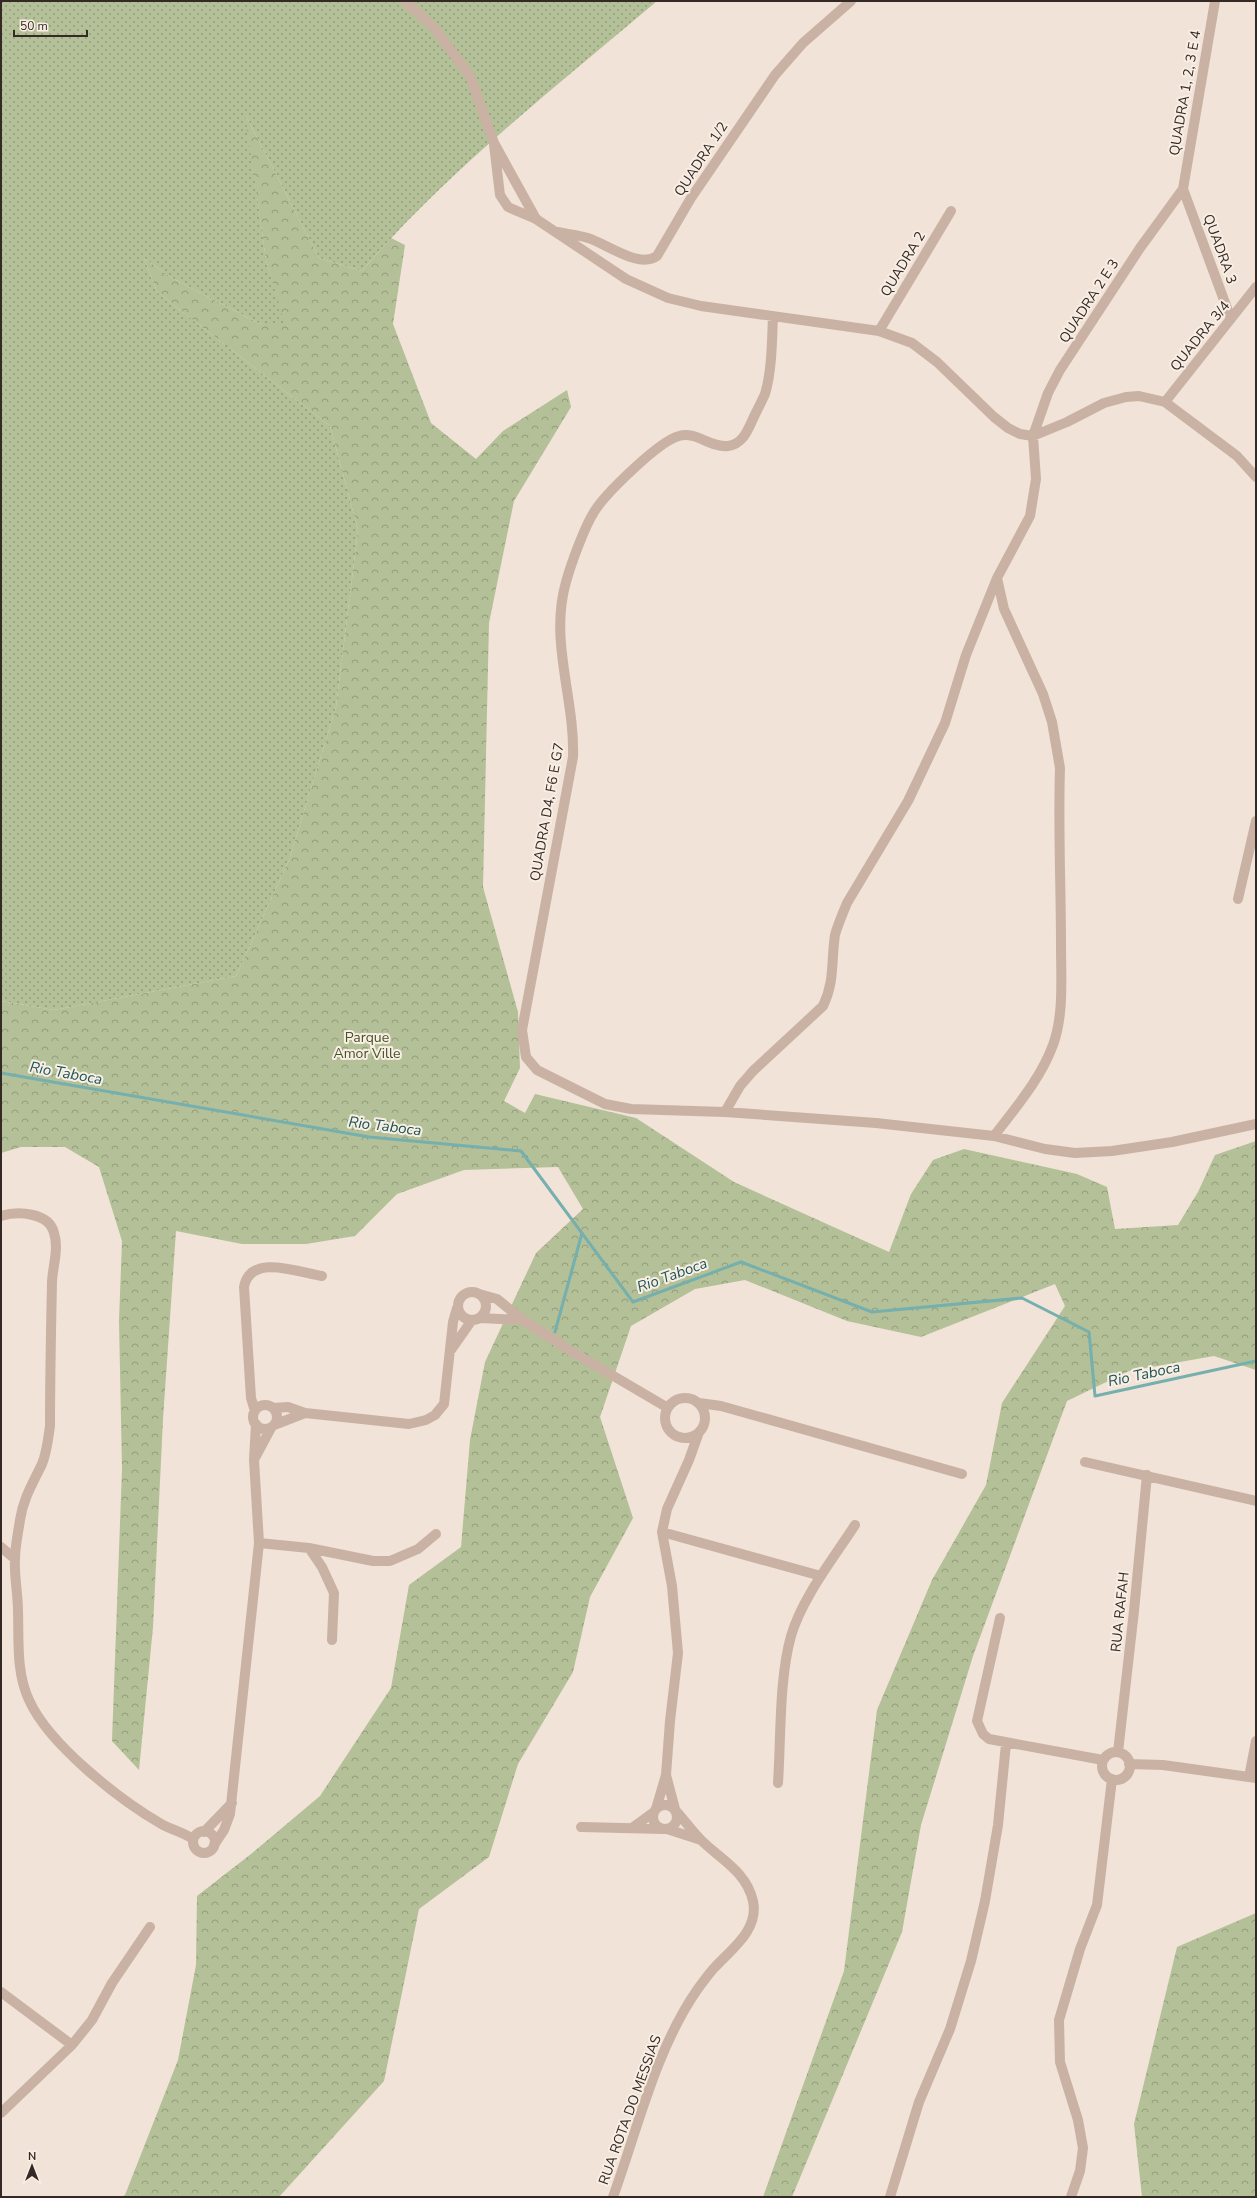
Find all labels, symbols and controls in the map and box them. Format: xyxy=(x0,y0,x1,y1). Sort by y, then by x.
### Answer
scale bar xyxy=(14,12,87,38)
text: 50 m xyxy=(20,18,48,34)
street label: QUADRA 1, 2, 3 E 4 xyxy=(1165,29,1205,157)
street label: QUADRA 1/2 xyxy=(670,118,732,200)
street label: QUADRA 3 xyxy=(1199,212,1241,286)
street label: QUADRA 2 xyxy=(876,228,930,300)
street label: QUADRA 2 E 3 xyxy=(1055,255,1123,347)
street label: QUADRA 3/4 xyxy=(1166,297,1234,375)
street label: QUADRA D4, F6 E G7 xyxy=(525,741,569,883)
park label: Parque Amor Ville xyxy=(333,1028,401,1063)
water label: Rio Taboca xyxy=(28,1057,104,1089)
water label: Rio Taboca xyxy=(347,1112,423,1140)
water label: Rio Taboca xyxy=(634,1253,710,1297)
water label: Rio Taboca xyxy=(1106,1357,1182,1391)
street label: RUA RAFAH xyxy=(1106,1571,1134,1653)
street label: RUA ROTA DO MESSIAS xyxy=(594,2032,666,2188)
north arrow xyxy=(12,2146,52,2186)
text: N xyxy=(28,2149,36,2164)

